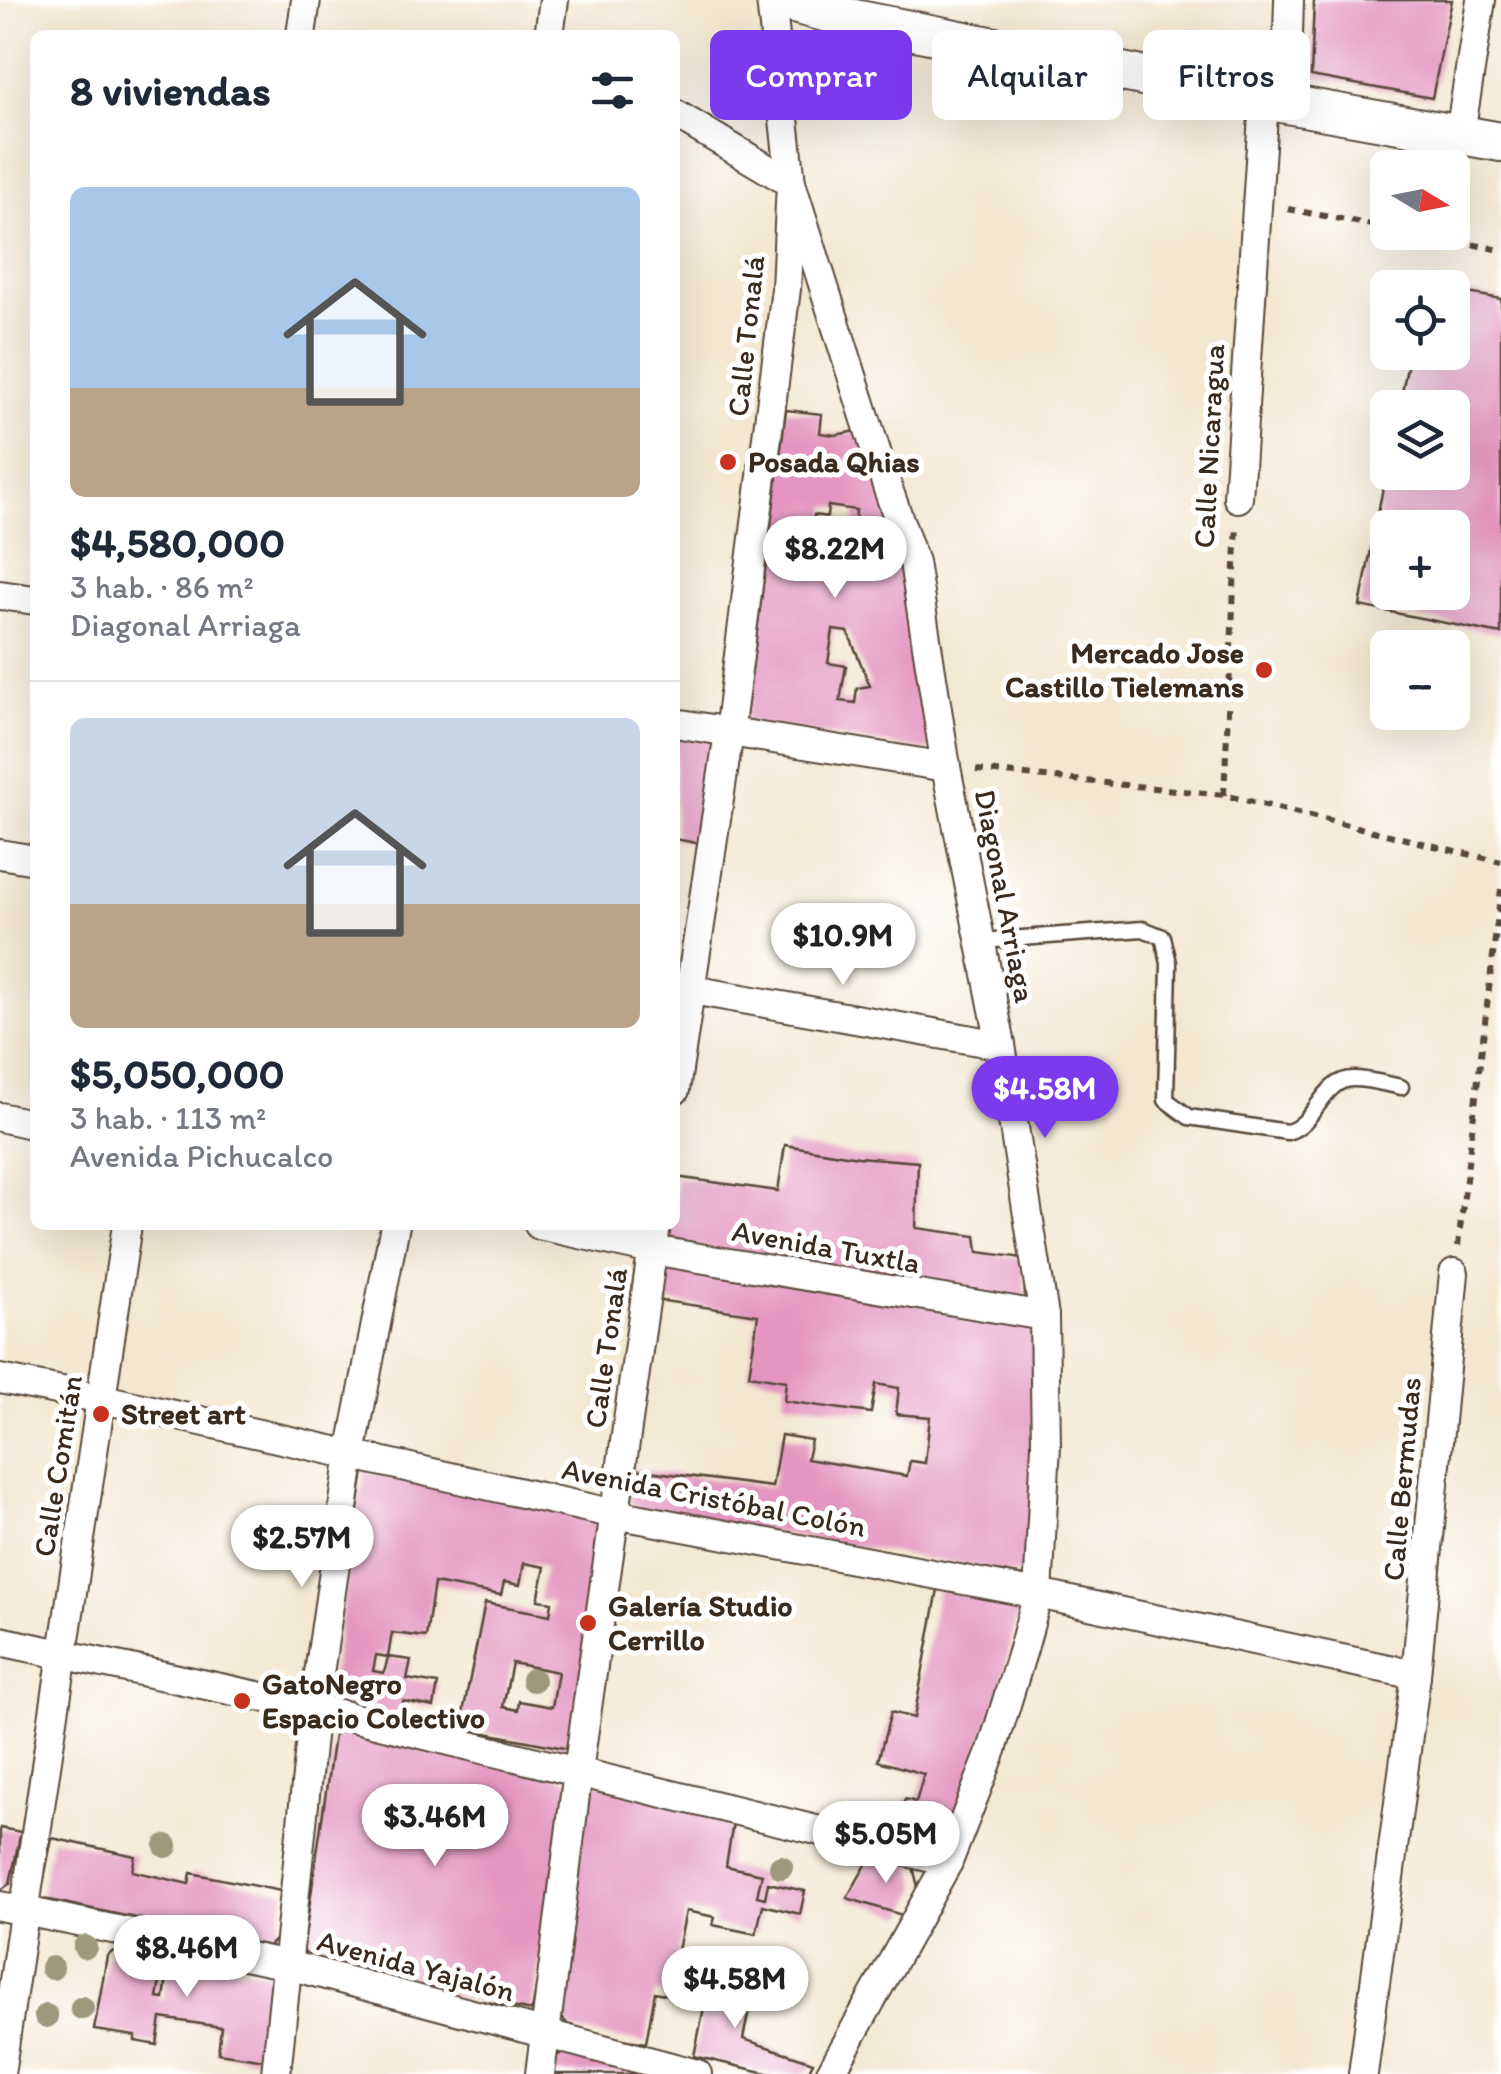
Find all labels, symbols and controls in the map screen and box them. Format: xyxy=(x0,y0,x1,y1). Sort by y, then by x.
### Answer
chip: Comprar xyxy=(710,30,912,120)
chip: Alquilar xyxy=(932,30,1123,120)
chip: Filtros xyxy=(1143,30,1310,120)
icon: filters xyxy=(585,63,640,118)
text: 8 viviendas xyxy=(70,65,271,116)
north arrow xyxy=(1370,150,1470,250)
map controls xyxy=(1370,150,1470,730)
icon: home xyxy=(265,252,445,432)
street label: Calle Tonalá xyxy=(719,253,772,418)
button: locate xyxy=(1370,270,1470,370)
street label: Calle Nicaragua xyxy=(1185,342,1232,549)
button: layers xyxy=(1370,390,1470,490)
place label: Posada Qhias xyxy=(748,443,920,480)
marker: Posada Qhias xyxy=(717,451,739,473)
button: + xyxy=(1370,510,1470,610)
pin: $8.22M xyxy=(754,516,916,601)
text: $4,580,000 xyxy=(70,517,285,568)
text: $8.22M xyxy=(785,529,885,567)
text: 3 hab. · 86 m² xyxy=(70,568,254,606)
text: Diagonal Arriaga xyxy=(70,606,301,644)
button: − xyxy=(1370,630,1470,730)
place label: Mercado Jose Castillo Tielemans xyxy=(1005,634,1244,705)
marker: Mercado Jose Castillo Tielemans xyxy=(1253,659,1275,681)
icon: home xyxy=(265,783,445,963)
street label: Diagonal Arriaga xyxy=(967,786,1044,1006)
pin: $10.9M xyxy=(762,903,924,988)
text: $10.9M xyxy=(793,916,893,954)
text: $5,050,000 xyxy=(70,1048,285,1099)
pin: $4.58M xyxy=(964,1056,1126,1141)
text: $4.58M xyxy=(994,1069,1096,1107)
text: 3 hab. · 113 m² xyxy=(70,1099,266,1137)
text: Avenida Pichucalco xyxy=(70,1137,334,1175)
street label: Avenida Tuxtla xyxy=(729,1212,923,1281)
street label: Calle Tonalá xyxy=(576,1265,635,1431)
street label: Calle Comitán xyxy=(25,1373,90,1559)
street label: Calle Bermudas xyxy=(1374,1376,1429,1582)
place label: Street art xyxy=(121,1395,247,1432)
marker: Street art xyxy=(90,1403,112,1425)
street label: Avenida Cristóbal Colón xyxy=(559,1450,869,1545)
pin: $2.57M xyxy=(221,1505,383,1590)
text: $2.57M xyxy=(253,1518,351,1556)
place label: Galería Studio Cerrillo xyxy=(608,1587,793,1658)
marker: Galería Studio Cerrillo xyxy=(577,1612,599,1634)
place label: GatoNegro Espacio Colectivo xyxy=(262,1665,485,1736)
marker: GatoNegro Espacio Colectivo xyxy=(231,1690,253,1712)
pin: $3.46M xyxy=(354,1784,516,1869)
text: $3.46M xyxy=(384,1797,486,1835)
pin: $5.05M xyxy=(805,1801,967,1886)
text: $5.05M xyxy=(835,1814,937,1852)
pin: $8.46M xyxy=(106,1915,268,2000)
street label: Avenida Yajalón xyxy=(313,1921,519,2010)
text: $8.46M xyxy=(136,1928,238,1966)
pin: $4.58M xyxy=(654,1946,816,2031)
text: $4.58M xyxy=(684,1959,786,1997)

